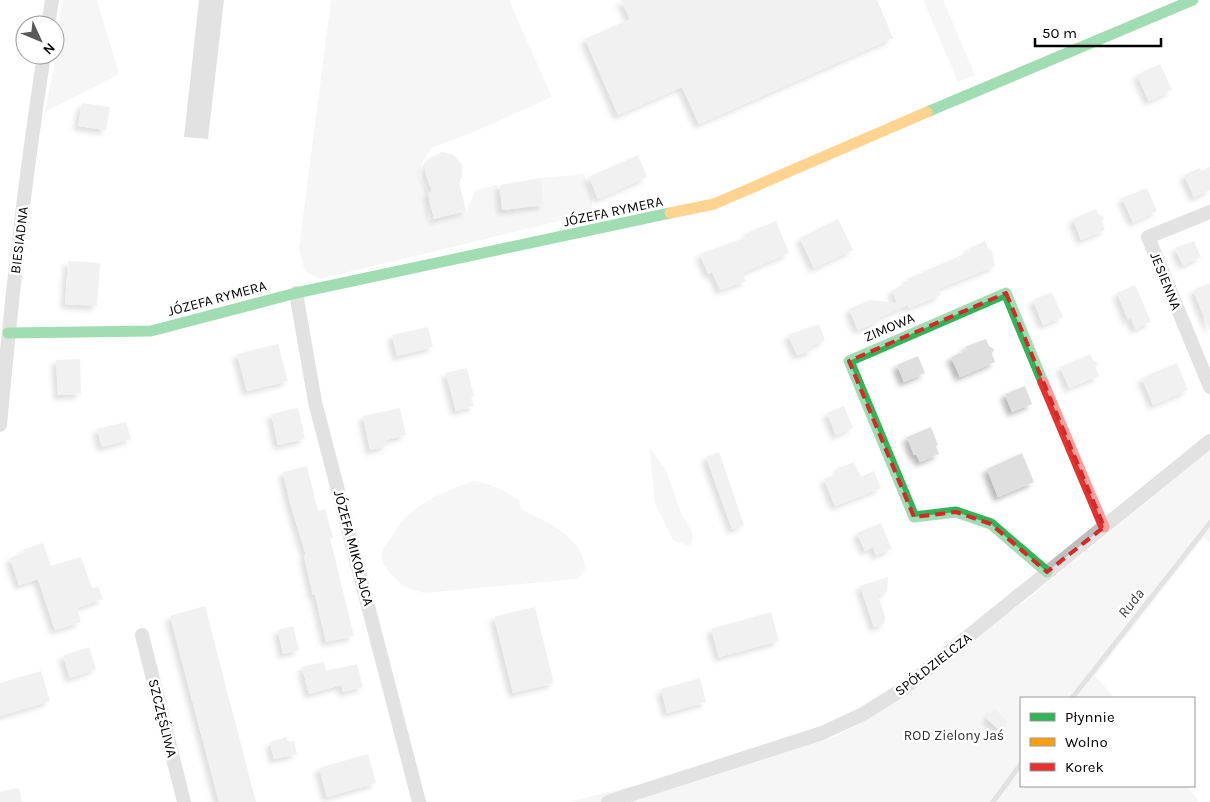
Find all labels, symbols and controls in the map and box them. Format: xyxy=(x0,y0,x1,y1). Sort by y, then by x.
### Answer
north arrow xyxy=(15,15,65,65)
scale bar xyxy=(1035,15,1161,47)
text: 50 m xyxy=(1042,24,1077,42)
text: N xyxy=(39,39,59,58)
street label: JÓZEFA RYMERA xyxy=(562,193,664,230)
street label: BIESIADNA xyxy=(7,205,32,275)
street label: JESIENNA xyxy=(1146,250,1185,313)
street label: JÓZEFA RYMERA xyxy=(166,277,268,320)
street label: ZIMOWA xyxy=(861,309,917,346)
street label: JÓZEFA MIKOŁAJCA xyxy=(330,488,377,608)
water label: Ruda xyxy=(1114,585,1148,621)
street label: SPÓŁDZIELCZA xyxy=(892,629,975,700)
street label: SZCZĘŚLIWA xyxy=(145,677,181,759)
legend xyxy=(1020,697,1195,787)
text: Płynnie xyxy=(1065,708,1115,726)
park label: ROD Zielony Jaś xyxy=(904,727,1004,744)
text: Wolno xyxy=(1065,733,1108,751)
text: Korek xyxy=(1065,758,1104,776)

